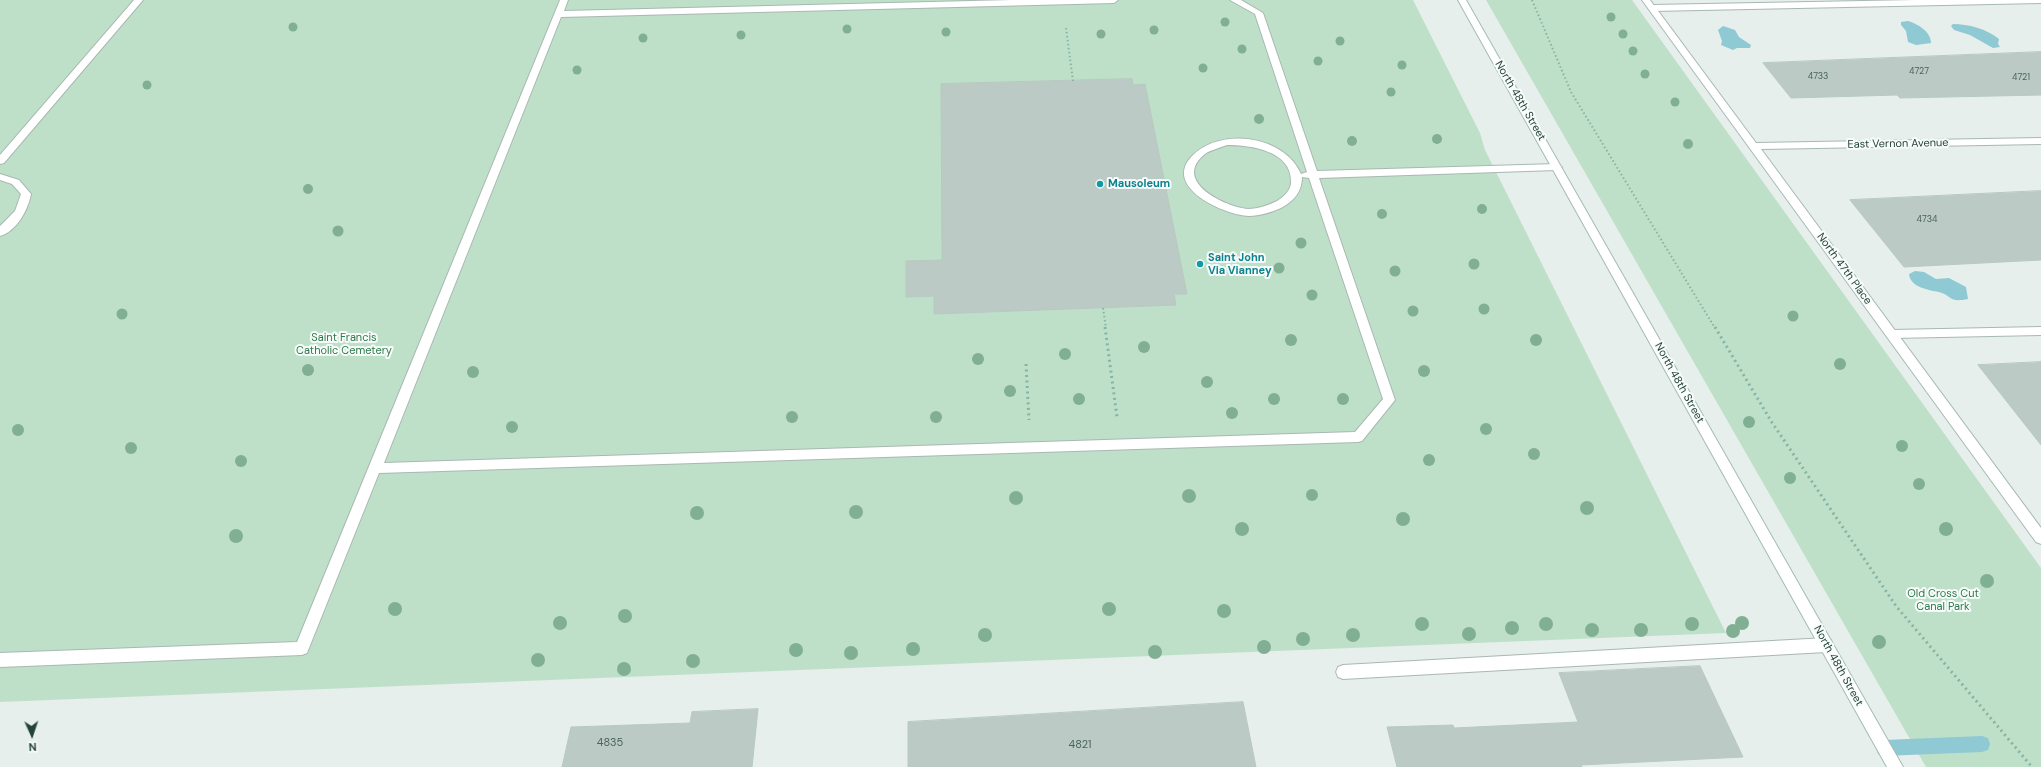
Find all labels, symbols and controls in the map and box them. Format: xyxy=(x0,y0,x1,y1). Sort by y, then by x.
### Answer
street label: North 48th Street xyxy=(1492,59,1548,143)
house number: 4727 xyxy=(1909,67,1929,77)
house number: 4733 xyxy=(1808,72,1828,82)
house number: 4721 xyxy=(2012,73,2030,83)
street label: East Vernon Avenue xyxy=(1847,137,1949,151)
place label: Mausoleum xyxy=(1108,177,1170,191)
marker: Mausoleum xyxy=(1095,179,1105,189)
house number: 4734 xyxy=(1917,215,1937,225)
street label: North 47th Place xyxy=(1814,231,1874,307)
place label: Saint John Via Vianney xyxy=(1208,251,1272,277)
marker: Saint John Via Vianney xyxy=(1195,259,1205,269)
park label: Saint Francis Catholic Cemetery xyxy=(296,331,392,357)
street label: North 48th Street xyxy=(1651,341,1707,425)
park label: Old Cross Cut Canal Park xyxy=(1907,587,1979,613)
street label: North 48th Street xyxy=(1810,624,1866,708)
north arrow xyxy=(12,715,52,755)
house number: 4835 xyxy=(597,736,623,750)
house number: 4821 xyxy=(1069,738,1091,752)
text: N xyxy=(28,740,37,754)

